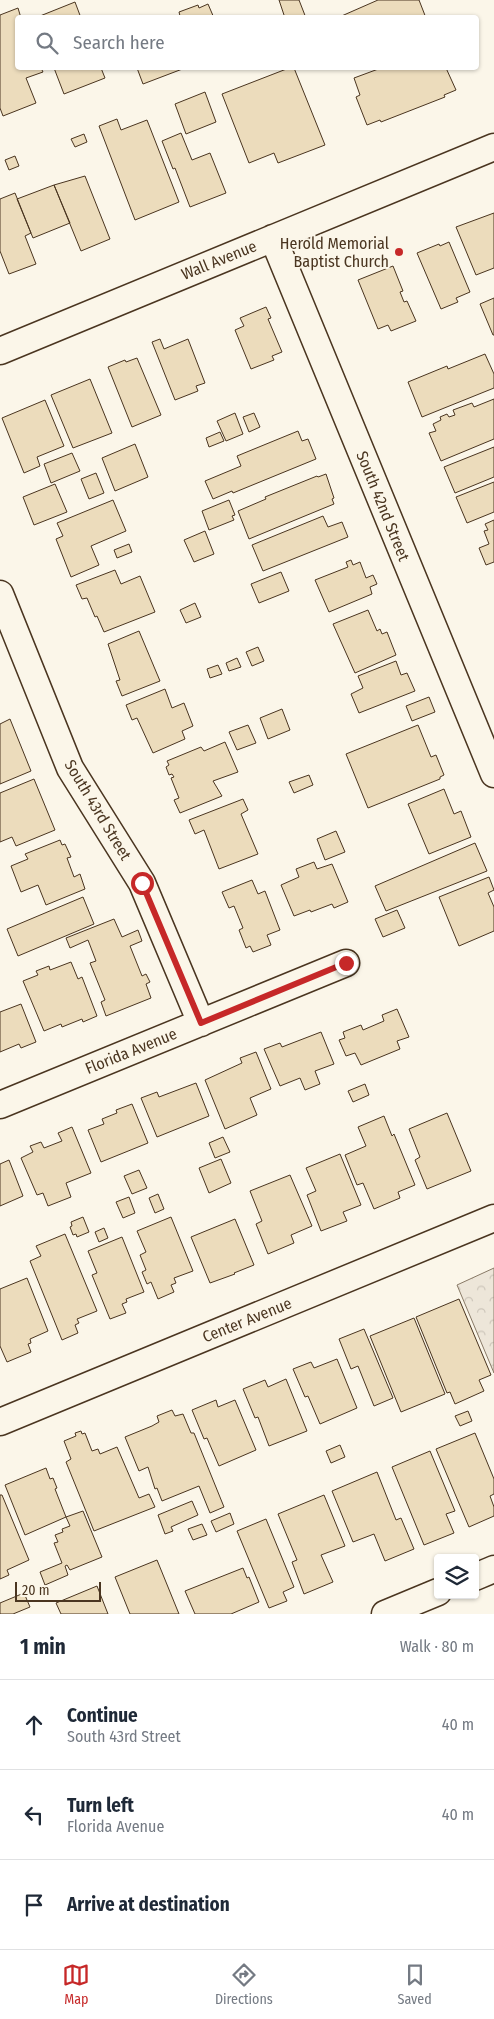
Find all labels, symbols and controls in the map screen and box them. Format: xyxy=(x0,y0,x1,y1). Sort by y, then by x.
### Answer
search box xyxy=(15,15,479,70)
icon: search xyxy=(33,29,61,57)
text: Search here xyxy=(73,31,165,54)
place label: Herold Memorial Baptist Church xyxy=(280,234,389,271)
street label: Wall Avenue xyxy=(179,236,259,284)
marker: Herold Memorial Baptist Church xyxy=(393,246,405,258)
street label: South 42nd Street xyxy=(352,448,414,564)
street label: South 43rd Street xyxy=(61,756,136,864)
route start xyxy=(131,872,154,895)
route end xyxy=(335,952,358,975)
street label: Florida Avenue xyxy=(82,1024,180,1078)
street label: Center Avenue xyxy=(200,1293,294,1347)
map controls xyxy=(434,1554,479,1599)
button: layers xyxy=(434,1554,479,1599)
scale bar xyxy=(15,1579,101,1602)
text: 20 m xyxy=(22,1582,50,1599)
text: 1 min xyxy=(20,1634,66,1660)
text: Walk · 80 m xyxy=(400,1637,474,1656)
text: Continue xyxy=(67,1704,138,1727)
icon: ahead xyxy=(20,1711,48,1739)
text: 40 m xyxy=(442,1715,474,1734)
text: South 43rd Street xyxy=(67,1727,181,1746)
text: Turn left xyxy=(67,1794,134,1817)
icon: left xyxy=(20,1801,48,1829)
text: 40 m xyxy=(442,1805,474,1824)
text: Florida Avenue xyxy=(67,1817,164,1836)
icon: arrive xyxy=(20,1891,48,1919)
text: Arrive at destination xyxy=(67,1893,230,1916)
tab: Map xyxy=(62,1961,90,2008)
tab: Directions xyxy=(215,1961,273,2008)
tab: Saved xyxy=(397,1961,432,2008)

